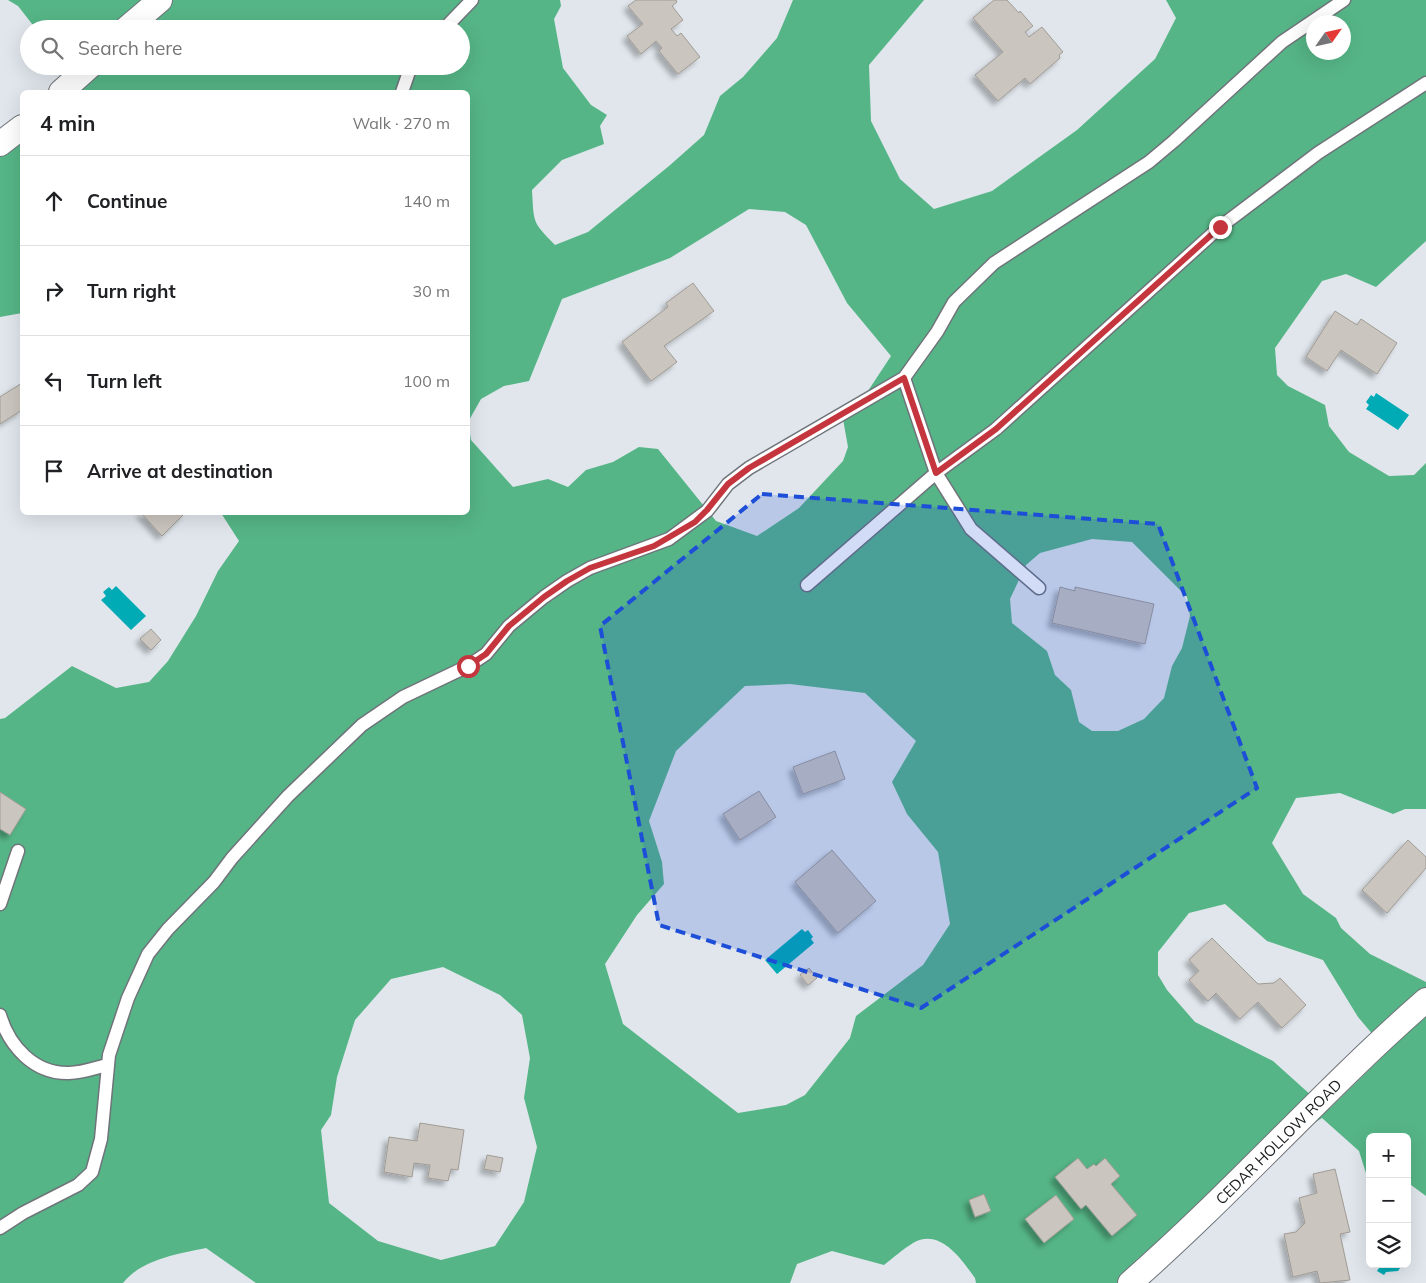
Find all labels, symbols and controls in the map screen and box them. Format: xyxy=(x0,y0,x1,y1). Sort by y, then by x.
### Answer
north arrow xyxy=(1306,15,1351,60)
search box xyxy=(20,20,470,75)
icon: search xyxy=(38,34,66,62)
text: Search here xyxy=(78,36,182,60)
text: 4 min xyxy=(40,110,95,136)
text: Walk · 270 m xyxy=(352,113,450,133)
icon: ahead xyxy=(40,187,68,215)
text: Continue xyxy=(87,189,167,213)
text: 140 m xyxy=(403,191,450,211)
route end xyxy=(1209,216,1232,239)
icon: right xyxy=(40,277,68,305)
text: Turn right xyxy=(87,279,176,303)
text: 30 m xyxy=(413,281,450,301)
icon: left xyxy=(40,367,68,395)
text: Turn left xyxy=(87,369,162,393)
text: 100 m xyxy=(403,371,450,391)
icon: arrive xyxy=(40,457,68,485)
text: Arrive at destination xyxy=(87,459,273,483)
route start xyxy=(457,655,480,678)
street label: CEDAR HOLLOW ROAD xyxy=(1211,1075,1345,1208)
map controls xyxy=(1366,1133,1411,1268)
button: + xyxy=(1366,1133,1411,1178)
button: − xyxy=(1366,1178,1411,1223)
button: layers xyxy=(1366,1223,1411,1268)

